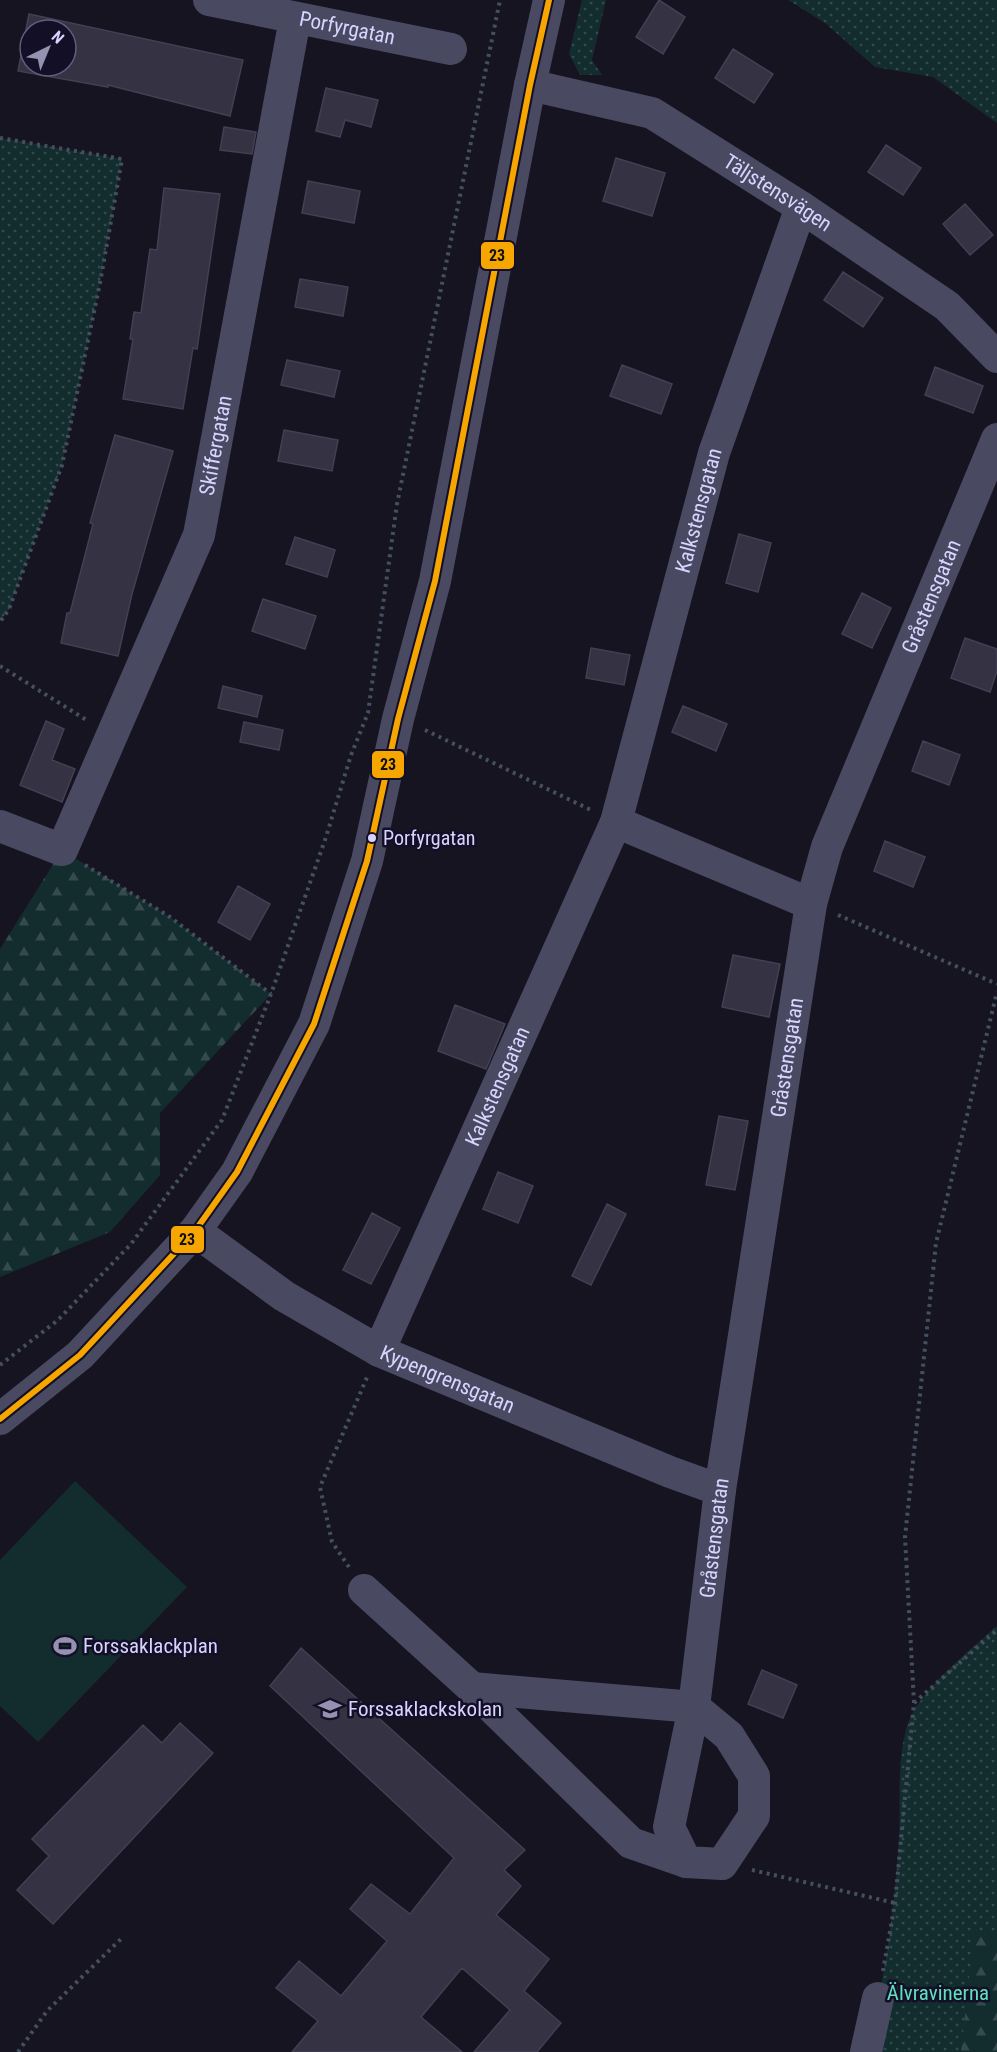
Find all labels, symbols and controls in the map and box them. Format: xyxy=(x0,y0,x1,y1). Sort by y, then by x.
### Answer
street label: Porfyrgatan xyxy=(297,7,397,49)
north arrow xyxy=(18,18,78,78)
text: N xyxy=(48,27,68,48)
street label: Täljstensvägen xyxy=(719,149,836,236)
line badge: 23 xyxy=(480,241,515,270)
text: 23 xyxy=(489,246,505,265)
street label: Skiffergatan xyxy=(195,394,237,497)
street label: Kalkstensgatan xyxy=(671,445,727,575)
street label: Gråstensgatan xyxy=(897,536,966,657)
line badge: 23 xyxy=(371,750,405,779)
text: 23 xyxy=(380,755,396,774)
place label: Porfyrgatan xyxy=(383,826,475,850)
marker: Porfyrgatan xyxy=(366,832,378,844)
street label: Gråstensgatan xyxy=(766,996,808,1119)
street label: Kalkstensgatan xyxy=(460,1023,535,1150)
line badge: 23 xyxy=(170,1225,205,1254)
text: 23 xyxy=(179,1230,195,1249)
street label: Kypengrensgatan xyxy=(377,1341,518,1418)
street label: Gråstensgatan xyxy=(695,1476,734,1599)
sports icon: Forssaklackplan xyxy=(52,1633,78,1659)
place label: Forssaklackplan xyxy=(83,1634,218,1658)
school or university icon: Forssaklackskolan xyxy=(317,1696,343,1722)
place label: Forssaklackskolan xyxy=(348,1697,502,1721)
park label: Älvravinerna xyxy=(887,1981,989,2005)

